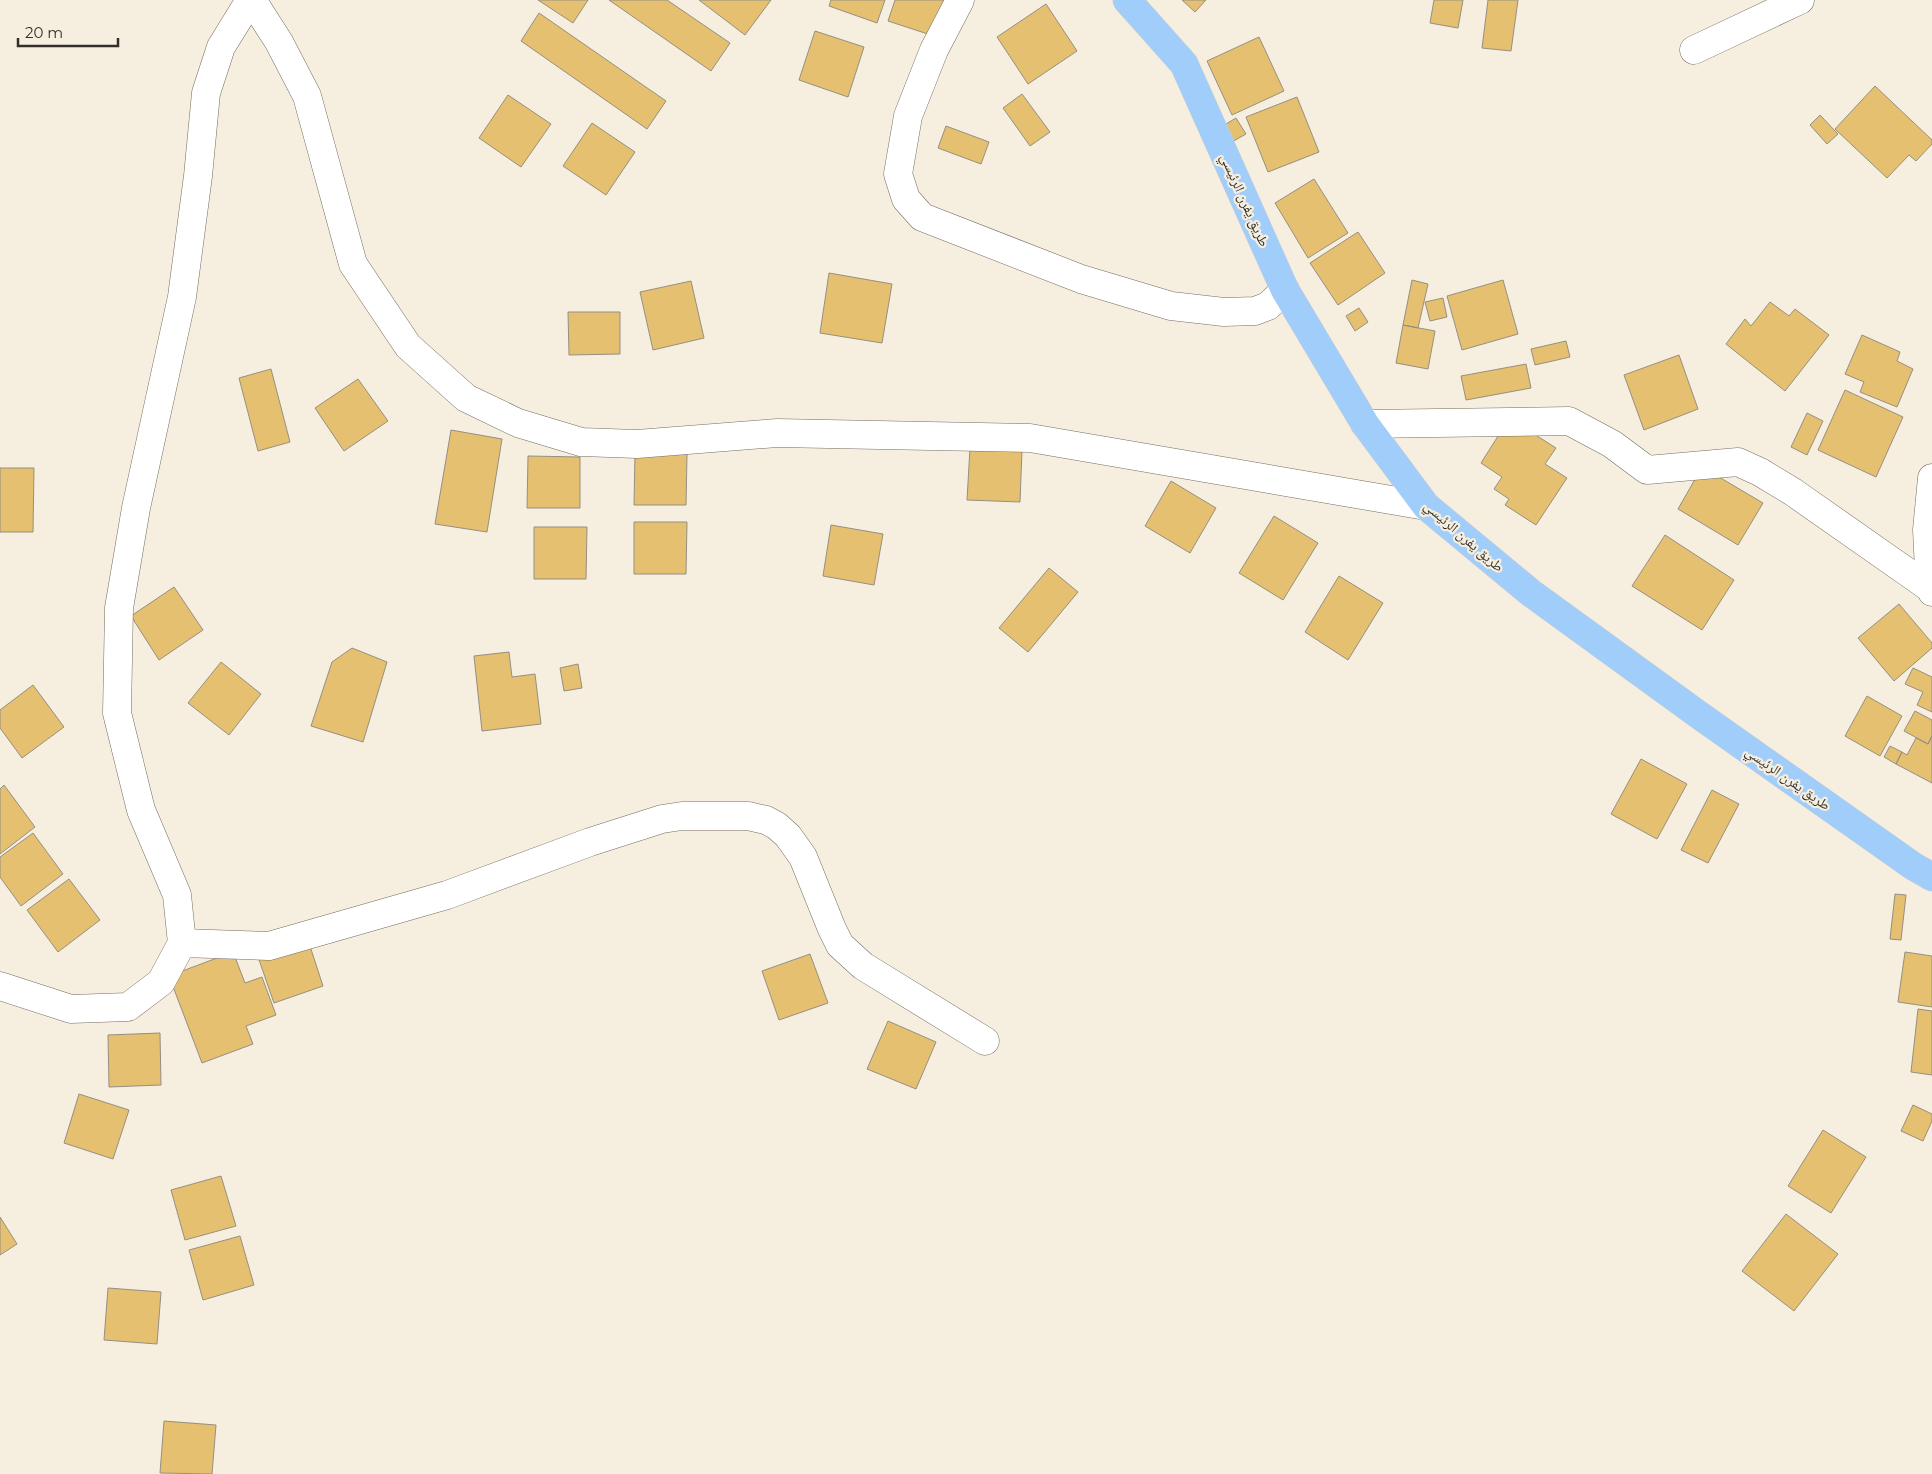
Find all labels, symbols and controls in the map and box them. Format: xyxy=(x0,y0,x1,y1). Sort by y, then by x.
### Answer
scale bar xyxy=(18,15,118,47)
text: 20 m xyxy=(25,23,63,42)
street label: طريق يفرن الرئيسي xyxy=(1214,151,1274,250)
street label: طريق يفرن الرئيسي xyxy=(1419,496,1508,577)
street label: طريق يفرن الرئيسي xyxy=(1740,742,1834,816)

